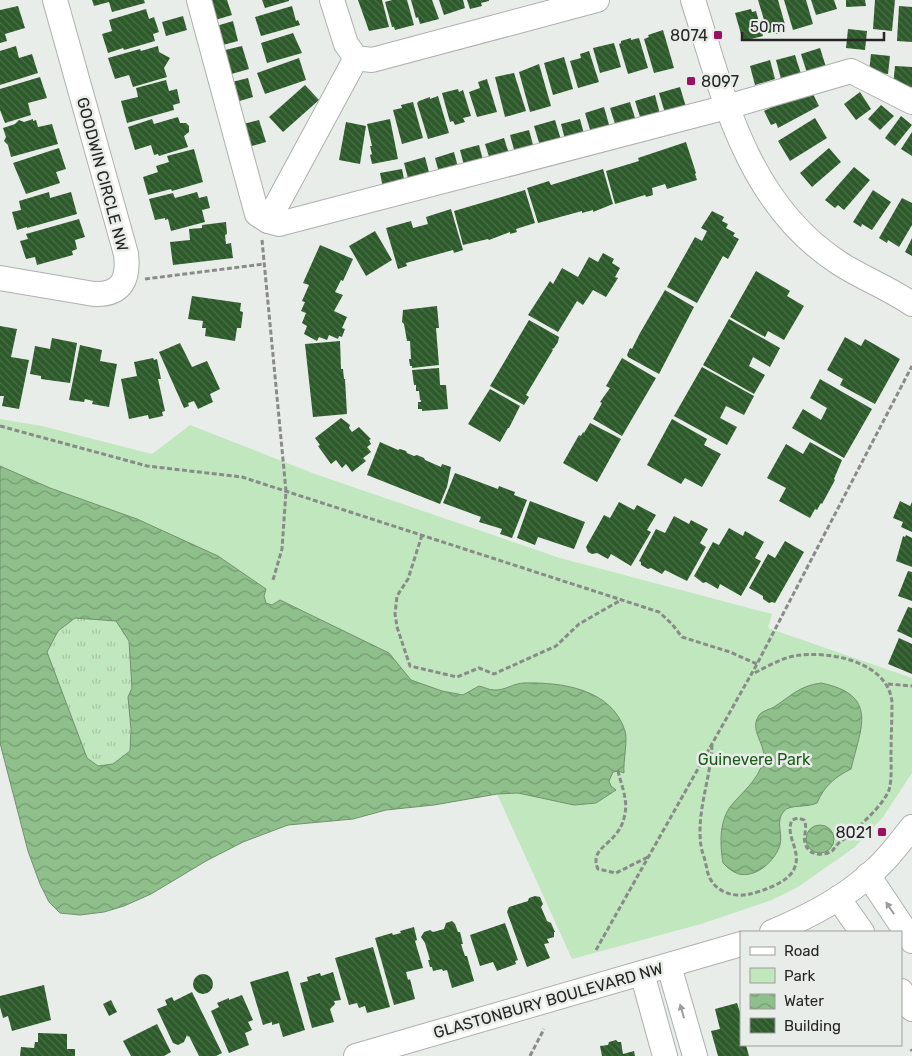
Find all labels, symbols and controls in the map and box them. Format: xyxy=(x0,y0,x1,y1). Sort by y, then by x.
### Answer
scale bar xyxy=(742,10,884,42)
text: 50 m xyxy=(750,18,785,36)
place label: 8074 xyxy=(670,26,708,45)
marker: 8074 xyxy=(712,29,724,41)
place label: 8097 xyxy=(701,72,739,91)
marker: 8097 xyxy=(685,75,697,87)
street label: GOODWIN CIRCLE NW xyxy=(73,95,132,253)
park label: Guinevere Park xyxy=(698,750,811,769)
place label: 8021 xyxy=(835,823,872,842)
marker: 8021 xyxy=(876,826,888,838)
one-way arrow xyxy=(885,901,895,915)
legend xyxy=(740,931,902,1046)
text: Road xyxy=(784,942,820,960)
street label: GLASTONBURY BOULEVARD NW xyxy=(431,958,665,1042)
text: Park xyxy=(784,967,815,985)
text: Water xyxy=(784,992,824,1010)
one-way arrow xyxy=(677,1003,685,1018)
text: Building xyxy=(784,1017,841,1035)

